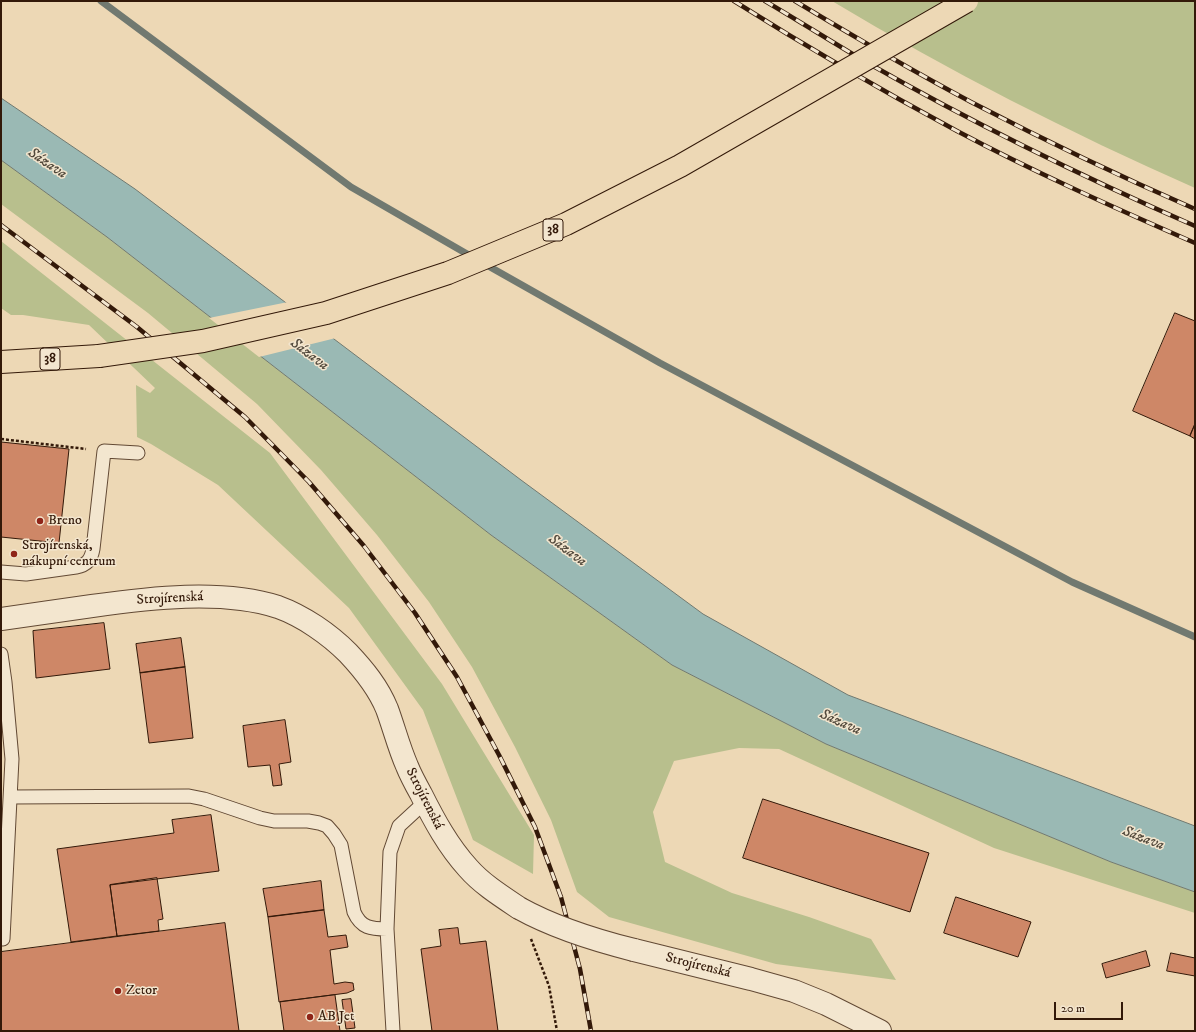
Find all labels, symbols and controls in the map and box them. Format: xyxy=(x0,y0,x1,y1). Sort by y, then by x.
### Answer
water label: Sázava xyxy=(24,144,70,184)
road number: 38 xyxy=(543,219,563,241)
water label: Sázava xyxy=(286,335,332,375)
road number: 38 xyxy=(40,348,60,370)
place label: Breno xyxy=(48,513,82,529)
marker: Breno xyxy=(35,516,45,526)
water label: Sázava xyxy=(544,531,590,571)
place label: Strojírenská, nákupní centrum xyxy=(22,538,116,570)
marker: Strojírenská, nákupní centrum xyxy=(9,549,19,559)
street label: Strojírenská xyxy=(136,589,204,609)
water label: Sázava xyxy=(817,706,863,740)
street label: Strojírenská xyxy=(401,765,447,833)
water label: Sázava xyxy=(1120,823,1166,855)
street label: Strojírenská xyxy=(664,950,732,982)
place label: Zetor xyxy=(126,983,157,999)
marker: Zetor xyxy=(113,986,123,996)
scale bar xyxy=(1056,994,1125,1020)
text: 20 m xyxy=(1061,1001,1085,1016)
place label: AB Jet xyxy=(318,1009,354,1025)
marker: AB Jet xyxy=(305,1012,315,1022)

